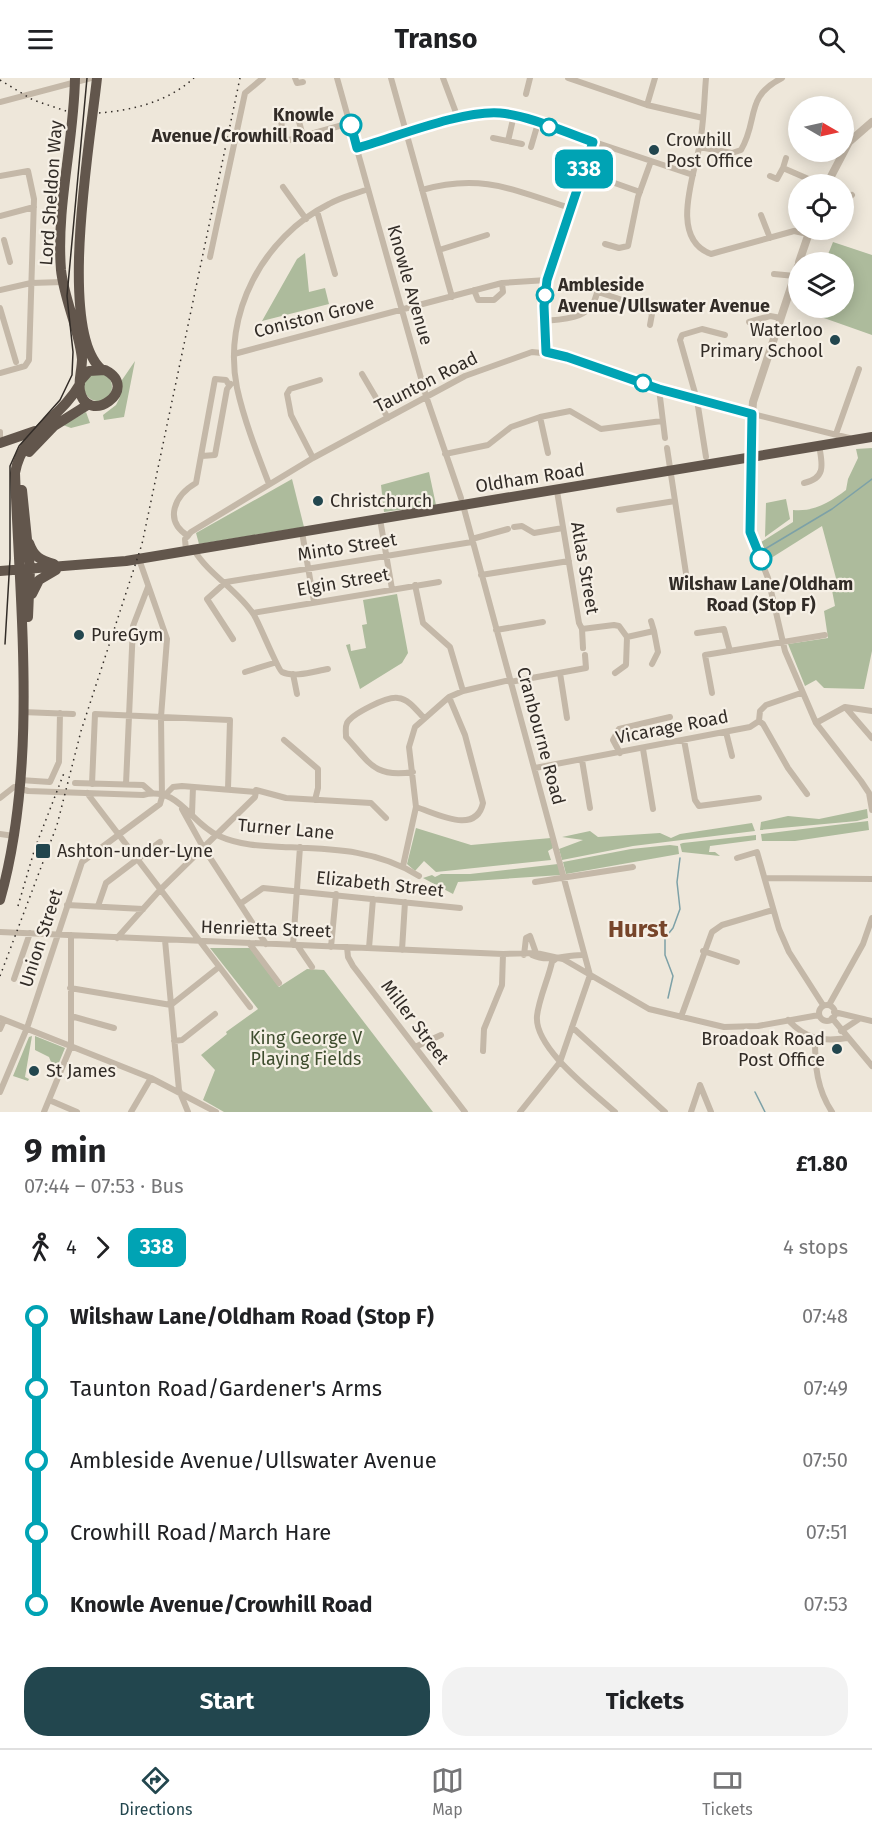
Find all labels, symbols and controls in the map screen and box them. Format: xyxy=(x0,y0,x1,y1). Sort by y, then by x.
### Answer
icon: menu xyxy=(24,23,57,56)
text: Transo xyxy=(395,23,477,55)
icon: search xyxy=(815,23,848,56)
north arrow xyxy=(788,96,854,162)
map controls xyxy=(788,96,854,318)
place label: Knowle Avenue/Crowhill Road xyxy=(151,104,334,147)
marker: Knowle Avenue/Crowhill Road xyxy=(340,114,362,136)
unlabelled marker xyxy=(540,118,558,136)
street label: Lord Sheldon Way xyxy=(35,119,67,266)
place label: Crowhill Post Office xyxy=(666,129,753,172)
marker: Crowhill Post Office xyxy=(647,143,661,157)
line badge: 338 xyxy=(550,150,618,188)
text: 338 xyxy=(567,156,601,182)
button: locate xyxy=(788,174,854,240)
street label: Knowle Avenue xyxy=(382,222,438,348)
button: layers xyxy=(788,252,854,318)
place label: Ambleside Avenue/Ullswater Avenue xyxy=(557,274,770,317)
marker: Ambleside Avenue/Ullswater Avenue xyxy=(536,286,554,304)
street label: Coniston Grove xyxy=(252,291,376,343)
place label: Waterloo Primary School xyxy=(700,319,823,362)
marker: Waterloo Primary School xyxy=(828,333,842,347)
street label: Taunton Road xyxy=(371,347,481,417)
unlabelled marker xyxy=(634,374,652,392)
street label: Oldham Road xyxy=(474,458,586,498)
place label: Christchurch xyxy=(330,490,432,512)
marker: Christchurch xyxy=(311,494,325,508)
street label: Atlas Street xyxy=(566,520,604,616)
street label: Minto Street xyxy=(296,528,399,566)
marker: Wilshaw Lane/Oldham Road (Stop F) xyxy=(750,548,772,570)
street label: Elgin Street xyxy=(295,563,391,601)
place label: Wilshaw Lane/Oldham Road (Stop F) xyxy=(669,573,853,616)
place label: PureGym xyxy=(91,624,163,646)
marker: PureGym xyxy=(72,628,86,642)
street label: Cranbourne Road xyxy=(512,665,570,807)
street label: Vicarage Road xyxy=(614,705,730,749)
street label: Turner Lane xyxy=(237,814,335,844)
place label: Ashton-under-Lyne xyxy=(57,840,213,862)
marker: Ashton-under-Lyne xyxy=(34,842,52,860)
street label: Elizabeth Street xyxy=(315,866,445,902)
street label: Union Street xyxy=(15,886,67,990)
district label: Hurst xyxy=(608,915,669,943)
street label: Henrietta Street xyxy=(200,916,332,942)
street label: Miller Street xyxy=(376,975,454,1069)
park label: King George V Playing Fields xyxy=(250,1027,362,1070)
place label: Broadoak Road Post Office xyxy=(701,1028,825,1071)
marker: Broadoak Road Post Office xyxy=(830,1042,844,1056)
place label: St James xyxy=(46,1060,116,1082)
marker: St James xyxy=(27,1064,41,1078)
text: 9 min xyxy=(24,1131,107,1171)
text: £1.80 xyxy=(796,1150,848,1177)
text: 07:44 – 07:53 · Bus xyxy=(24,1174,184,1198)
icon: walk xyxy=(24,1231,57,1264)
icon: forward xyxy=(86,1231,119,1264)
text: 338 xyxy=(140,1234,174,1260)
text: 4 xyxy=(66,1235,77,1259)
text: 4 stops xyxy=(783,1235,848,1259)
text: Wilshaw Lane/Oldham Road (Stop F) xyxy=(70,1303,434,1330)
text: 07:48 xyxy=(802,1304,848,1328)
text: Taunton Road/Gardener's Arms xyxy=(70,1375,382,1402)
text: 07:49 xyxy=(803,1376,848,1400)
text: Ambleside Avenue/Ullswater Avenue xyxy=(70,1447,437,1474)
text: 07:50 xyxy=(802,1448,848,1472)
text: Crowhill Road/March Hare xyxy=(70,1519,331,1546)
text: 07:51 xyxy=(806,1520,848,1544)
text: Knowle Avenue/Crowhill Road xyxy=(70,1591,373,1618)
text: 07:53 xyxy=(804,1592,848,1616)
button: Start xyxy=(24,1667,430,1736)
button: Tickets xyxy=(442,1667,848,1736)
tab: Directions xyxy=(119,1764,193,1819)
tab: Map xyxy=(431,1764,464,1819)
tab: Tickets xyxy=(702,1764,753,1819)

